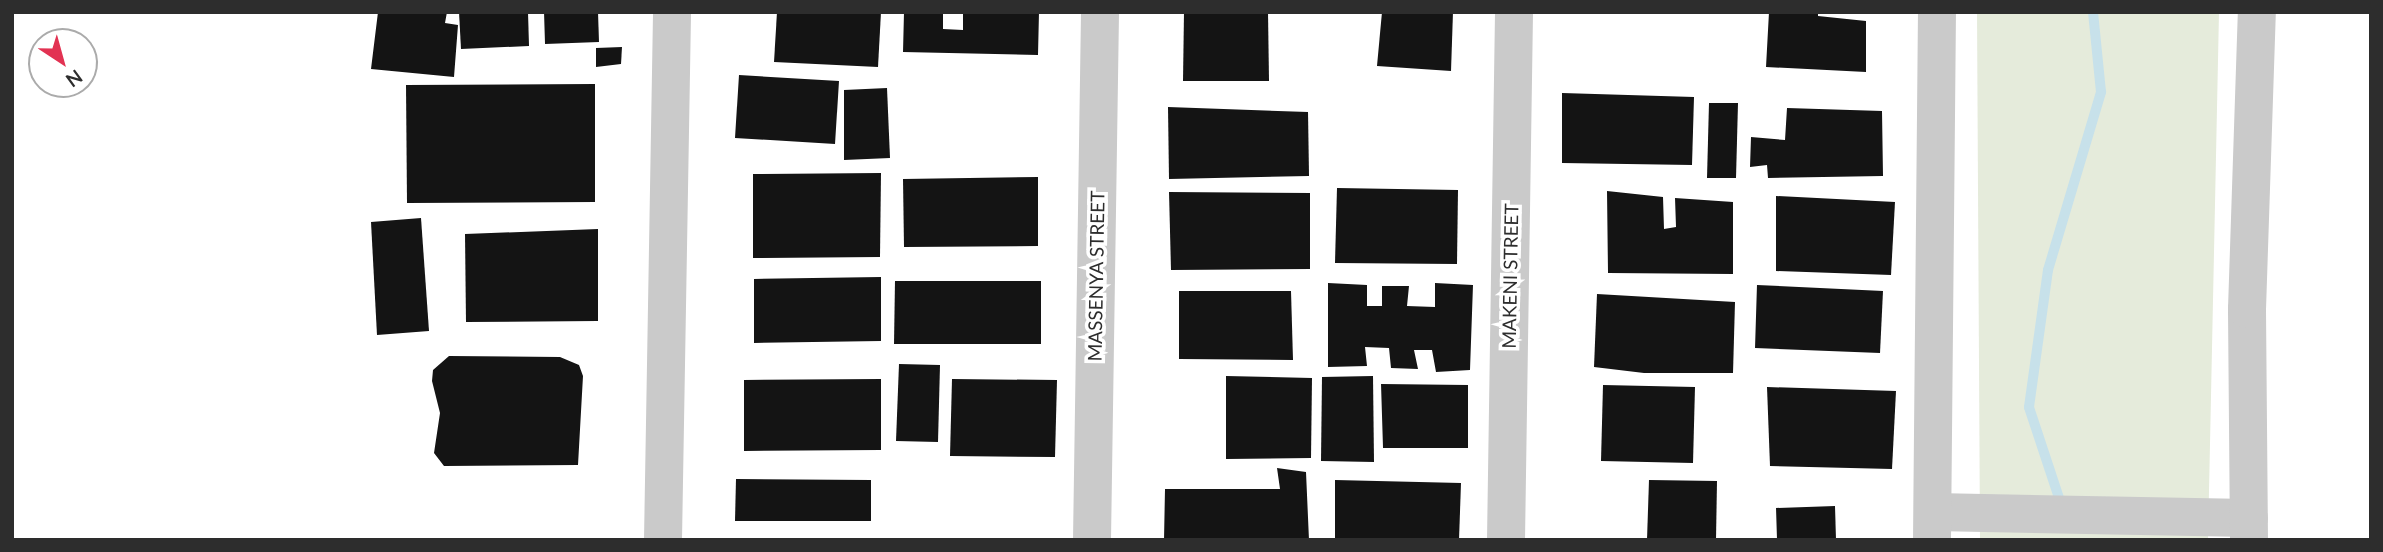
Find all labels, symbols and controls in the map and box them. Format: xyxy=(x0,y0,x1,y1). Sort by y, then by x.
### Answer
north arrow xyxy=(28,28,98,98)
text: N xyxy=(62,65,87,92)
street label: MASSENYA STREET xyxy=(1083,190,1109,362)
street label: MAKENI STREET xyxy=(1497,203,1523,349)

